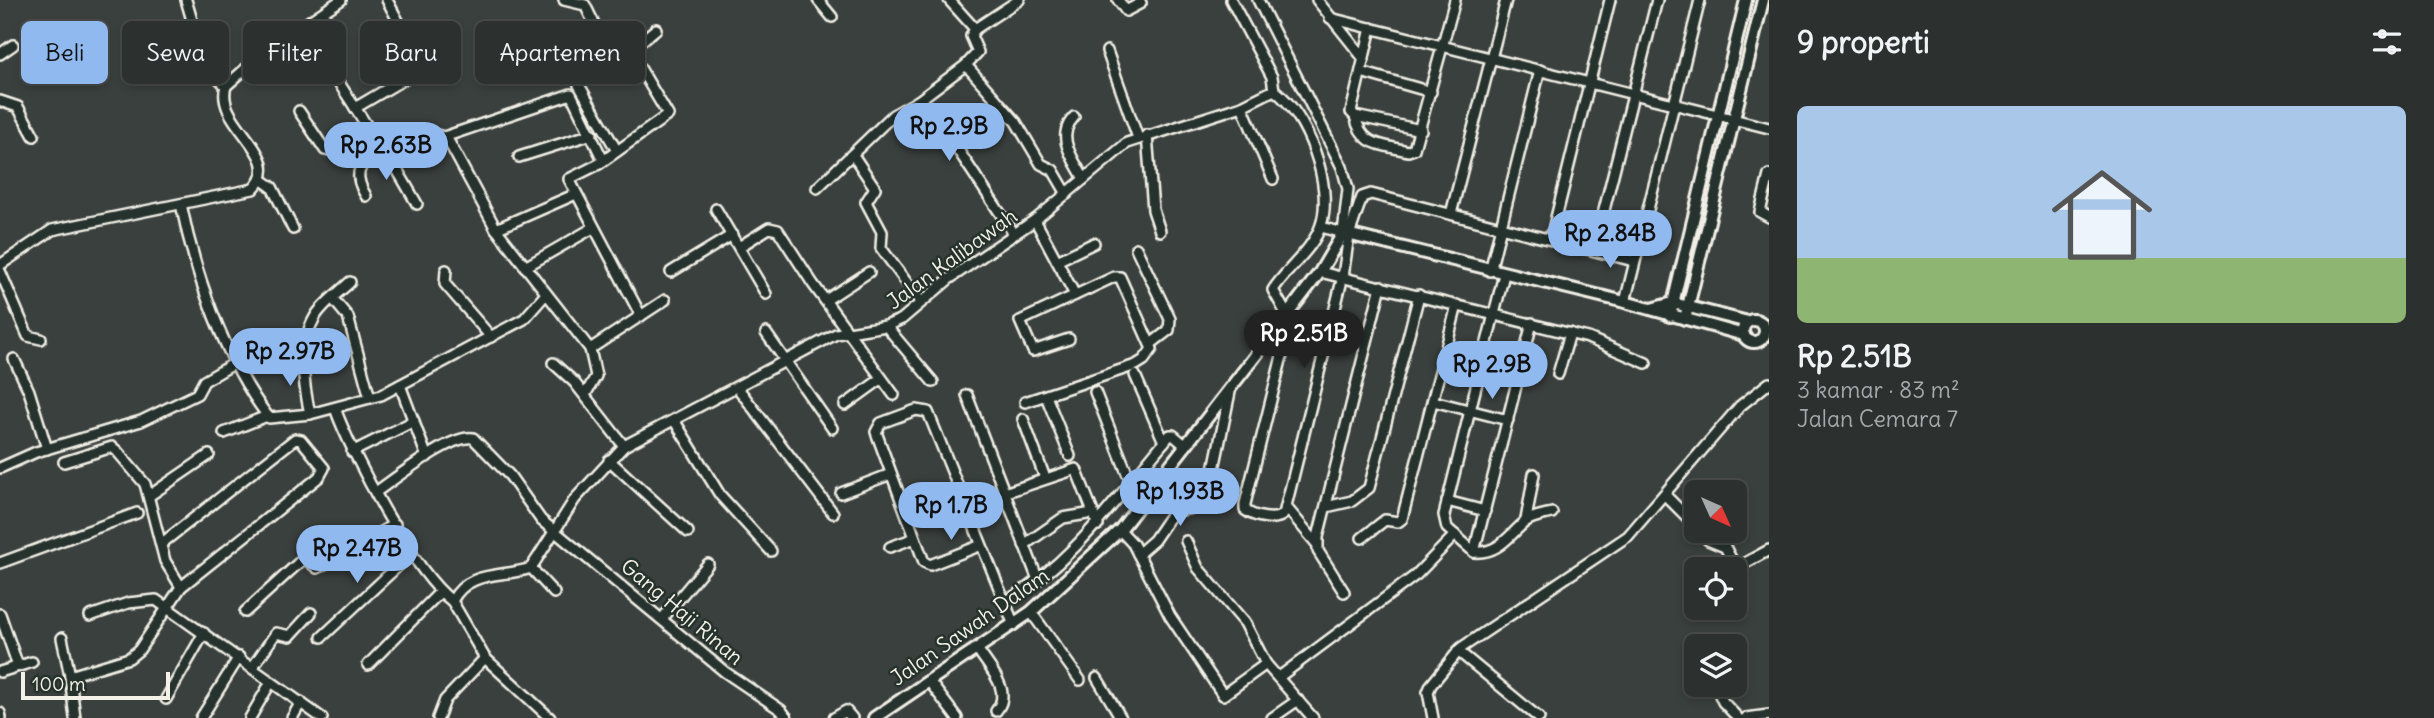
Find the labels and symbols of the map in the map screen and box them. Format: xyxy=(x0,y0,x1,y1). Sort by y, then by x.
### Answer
pin: Rp 2.9B xyxy=(884,104,1014,163)
pin: Rp 2.63B xyxy=(314,122,458,182)
street label: Jalan Kalibawah xyxy=(881,202,1022,315)
pin: Rp 2.84B xyxy=(1538,210,1682,270)
pin: Rp 2.51B xyxy=(1232,310,1376,370)
pin: Rp 2.97B xyxy=(218,328,362,388)
pin: Rp 2.9B xyxy=(1427,342,1557,401)
pin: Rp 1.93B xyxy=(1108,468,1252,528)
north arrow xyxy=(1684,480,1746,542)
pin: Rp 1.7B xyxy=(886,482,1016,542)
pin: Rp 2.47B xyxy=(285,526,429,585)
street label: Gang Haji Rinan xyxy=(615,552,749,671)
street label: Jalan Sawah Dalam xyxy=(885,562,1054,691)
scale bar xyxy=(21,669,170,701)

